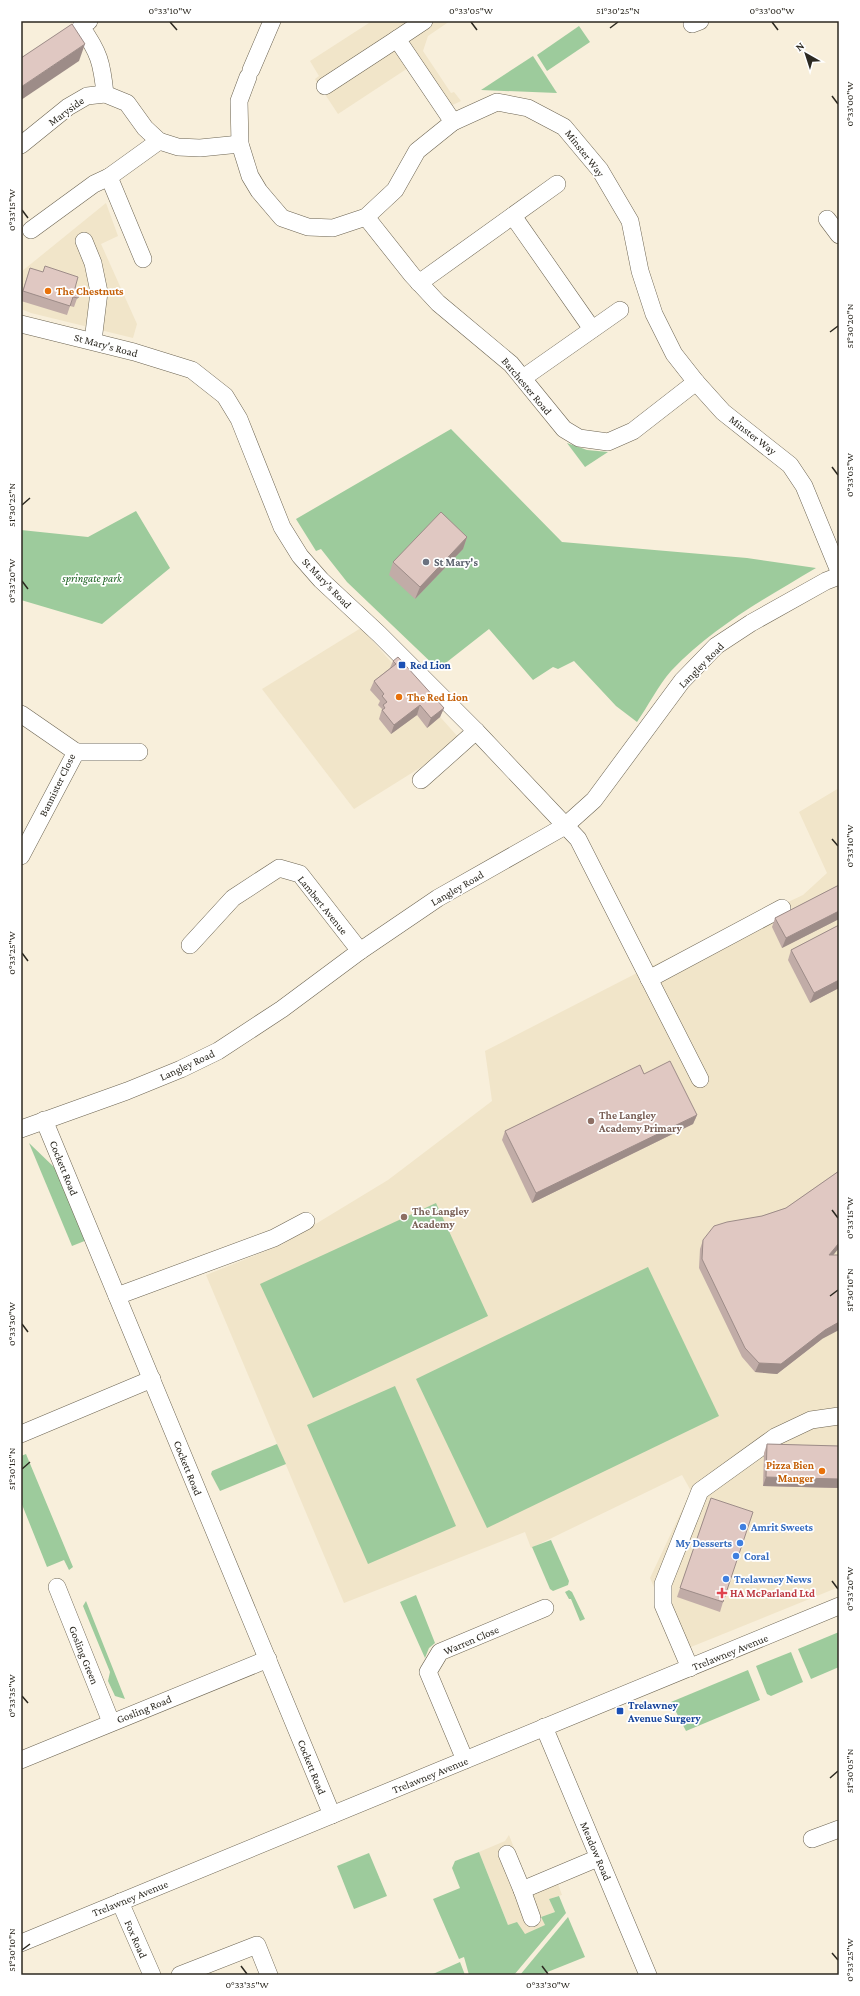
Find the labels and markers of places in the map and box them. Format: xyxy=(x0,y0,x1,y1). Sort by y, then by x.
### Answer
place label: The Chestnuts xyxy=(56,285,124,297)
marker: The Chestnuts xyxy=(43,286,53,296)
place label: St Mary's xyxy=(434,556,478,568)
marker: St Mary's xyxy=(421,557,431,567)
place label: Red Lion xyxy=(410,659,452,671)
marker: Red Lion xyxy=(397,660,407,670)
place label: The Red Lion xyxy=(407,691,469,703)
marker: The Red Lion xyxy=(394,692,404,702)
place label: The Langley Academy Primary xyxy=(598,1109,683,1134)
marker: The Langley Academy Primary xyxy=(586,1116,596,1126)
place label: The Langley Academy xyxy=(411,1205,470,1230)
marker: The Langley Academy xyxy=(399,1212,409,1222)
place label: Pizza Bien Manger xyxy=(766,1459,815,1484)
marker: Pizza Bien Manger xyxy=(817,1466,827,1476)
place label: Amrit Sweets xyxy=(750,1521,813,1533)
marker: Amrit Sweets xyxy=(738,1522,748,1532)
place label: My Desserts xyxy=(675,1537,733,1549)
marker: My Desserts xyxy=(735,1538,745,1548)
place label: Coral xyxy=(744,1550,770,1562)
marker: Coral xyxy=(731,1551,741,1561)
place label: Trelawney News xyxy=(734,1573,812,1585)
marker: Trelawney News xyxy=(721,1574,731,1584)
place label: HA McParland Ltd xyxy=(730,1587,815,1599)
marker: HA McParland Ltd xyxy=(717,1588,727,1598)
place label: Trelawney Avenue Surgery xyxy=(627,1699,701,1724)
marker: Trelawney Avenue Surgery xyxy=(615,1706,625,1716)

